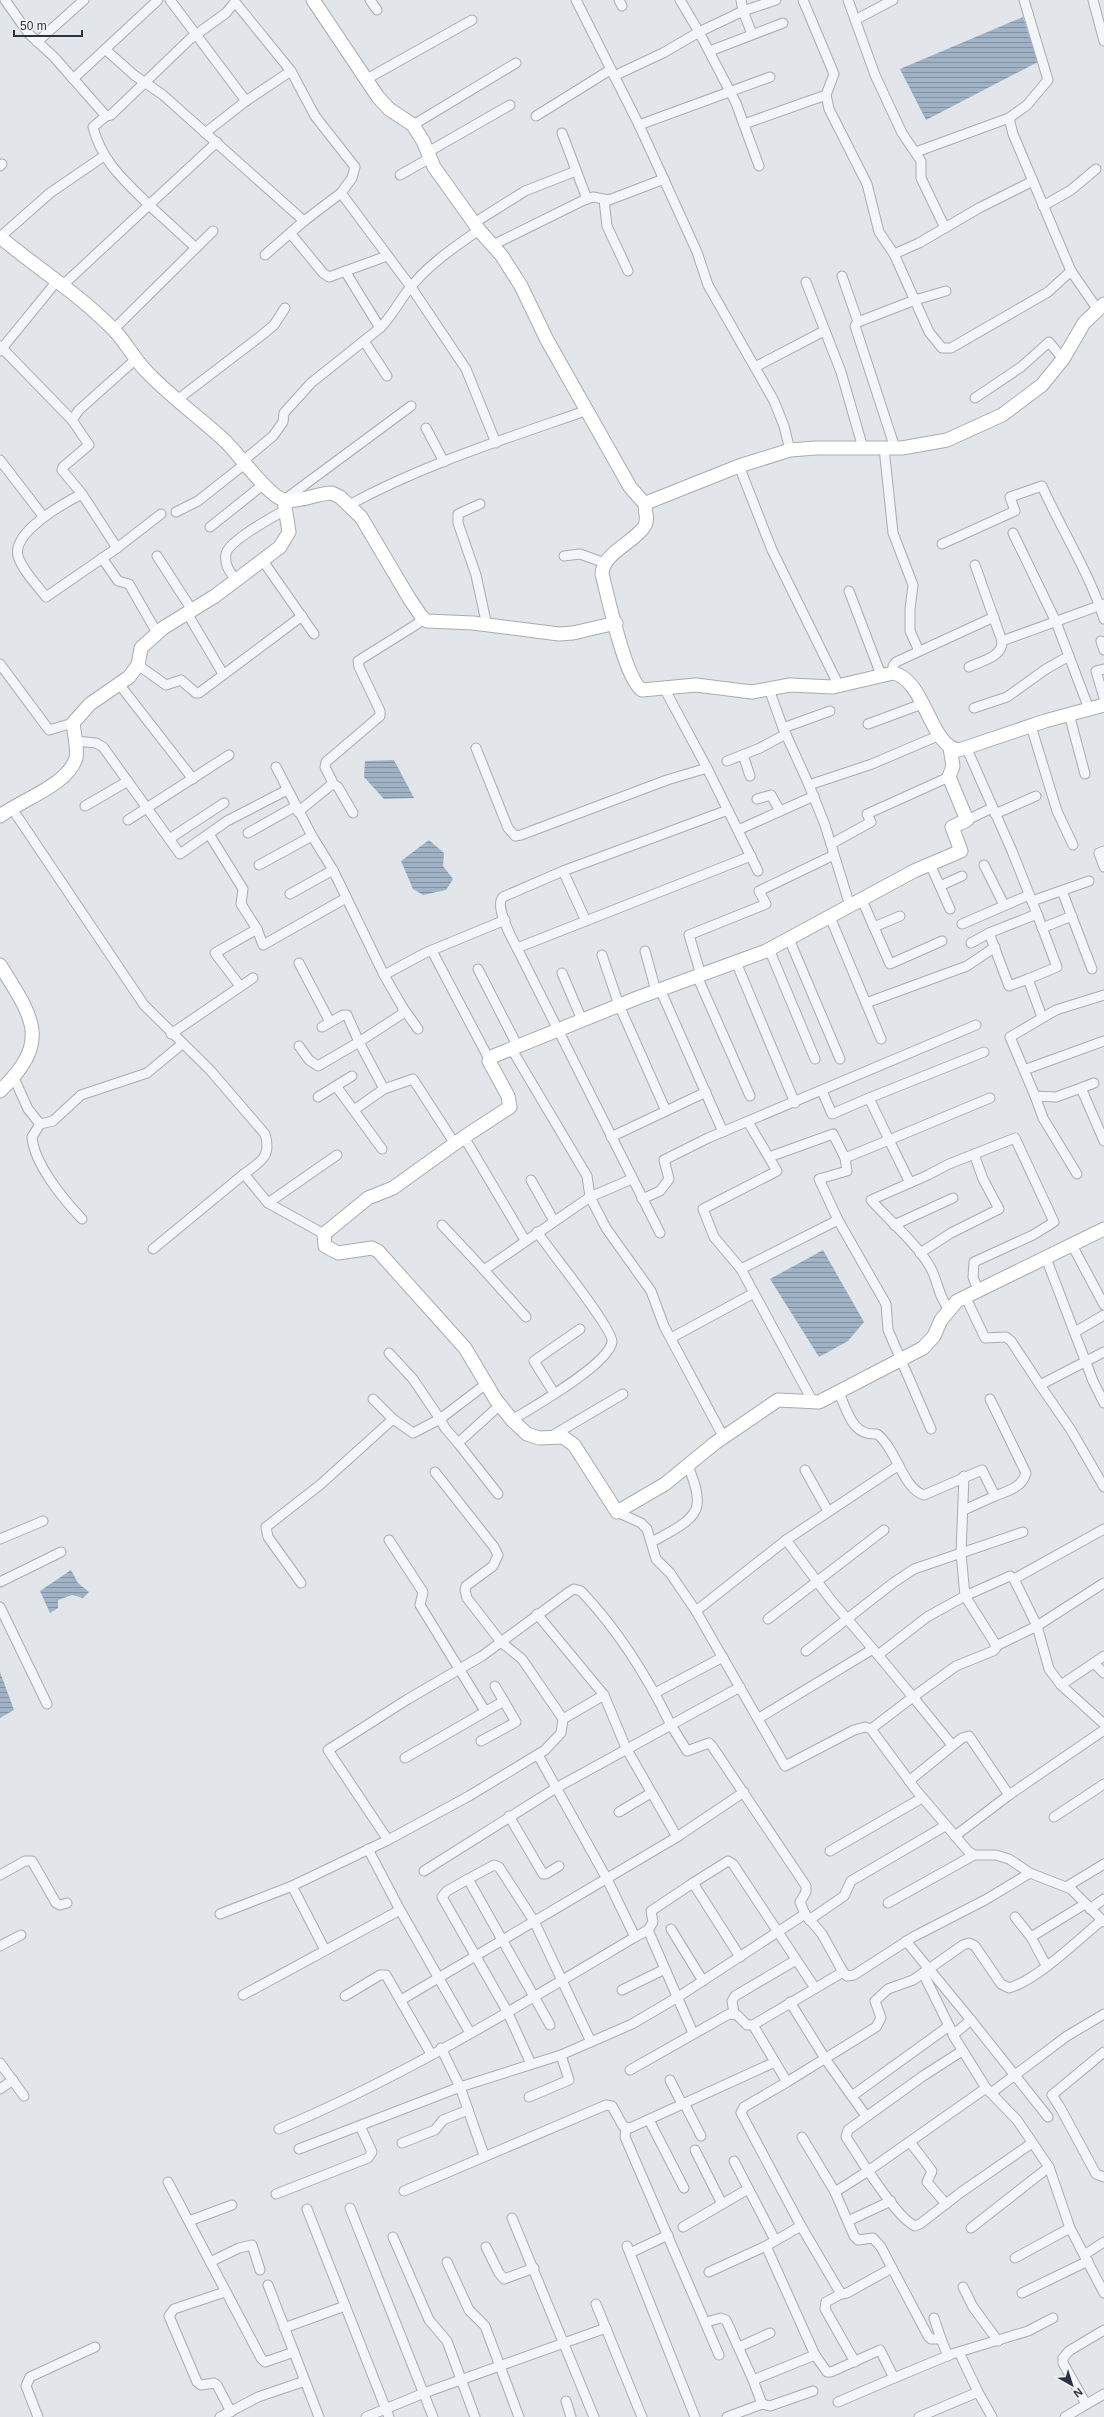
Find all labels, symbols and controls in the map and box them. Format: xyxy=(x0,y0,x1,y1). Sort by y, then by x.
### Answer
scale bar xyxy=(14,12,82,38)
text: 50 m xyxy=(20,19,47,33)
north arrow xyxy=(1052,2365,1092,2405)
text: N xyxy=(1071,2386,1085,2400)

